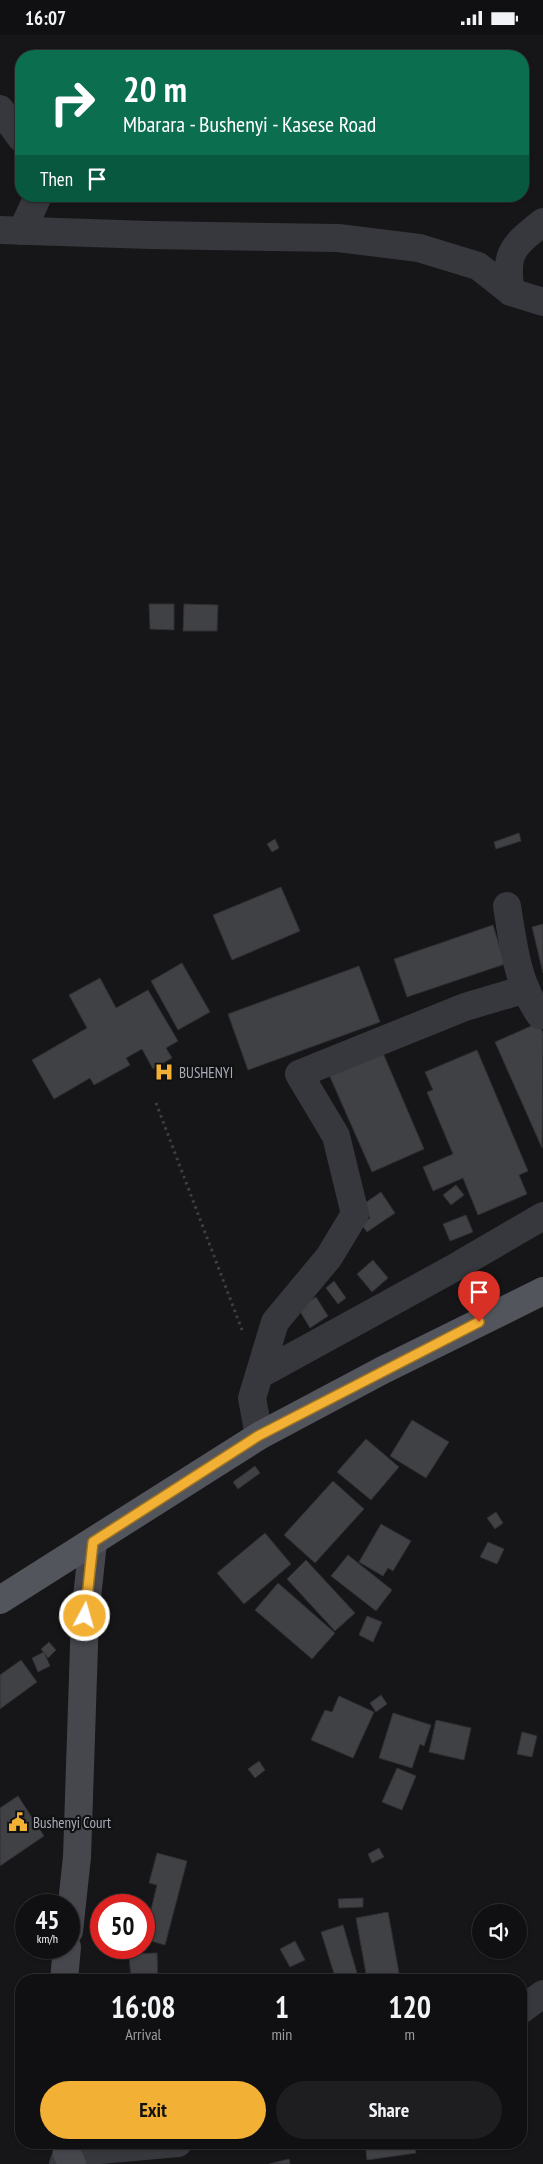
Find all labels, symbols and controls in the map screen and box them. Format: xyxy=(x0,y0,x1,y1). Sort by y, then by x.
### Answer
text: 16:07 xyxy=(25,6,66,30)
text: 20 m xyxy=(123,66,187,112)
icon: right xyxy=(40,70,105,135)
text: Mbarara - Bushenyi - Kasese Road xyxy=(123,110,376,138)
icon: arrive xyxy=(83,165,111,193)
text: Then xyxy=(40,167,73,191)
hospital icon: BUSHENYI xyxy=(153,1061,175,1083)
place label: BUSHENYI xyxy=(179,1063,233,1082)
pin xyxy=(458,1271,500,1322)
icon: arrive xyxy=(465,1278,493,1306)
position arrow xyxy=(58,1589,110,1641)
public building icon: Bushenyi Court xyxy=(7,1811,29,1833)
place label: Bushenyi Court xyxy=(33,1813,111,1832)
speed limit sign: 50 xyxy=(90,1894,155,1959)
text: 45 xyxy=(36,1904,59,1936)
map controls xyxy=(472,1904,527,1959)
button: sound xyxy=(472,1904,527,1959)
text: km/h xyxy=(37,1931,58,1946)
text: 16:08 xyxy=(111,1987,176,2026)
text: 1 xyxy=(275,1987,289,2026)
text: 120 xyxy=(388,1987,431,2026)
text: Arrival xyxy=(125,2024,161,2044)
text: min xyxy=(271,2024,292,2044)
text: m xyxy=(404,2024,415,2044)
button: Exit xyxy=(40,2081,266,2139)
button: Share xyxy=(276,2081,502,2139)

